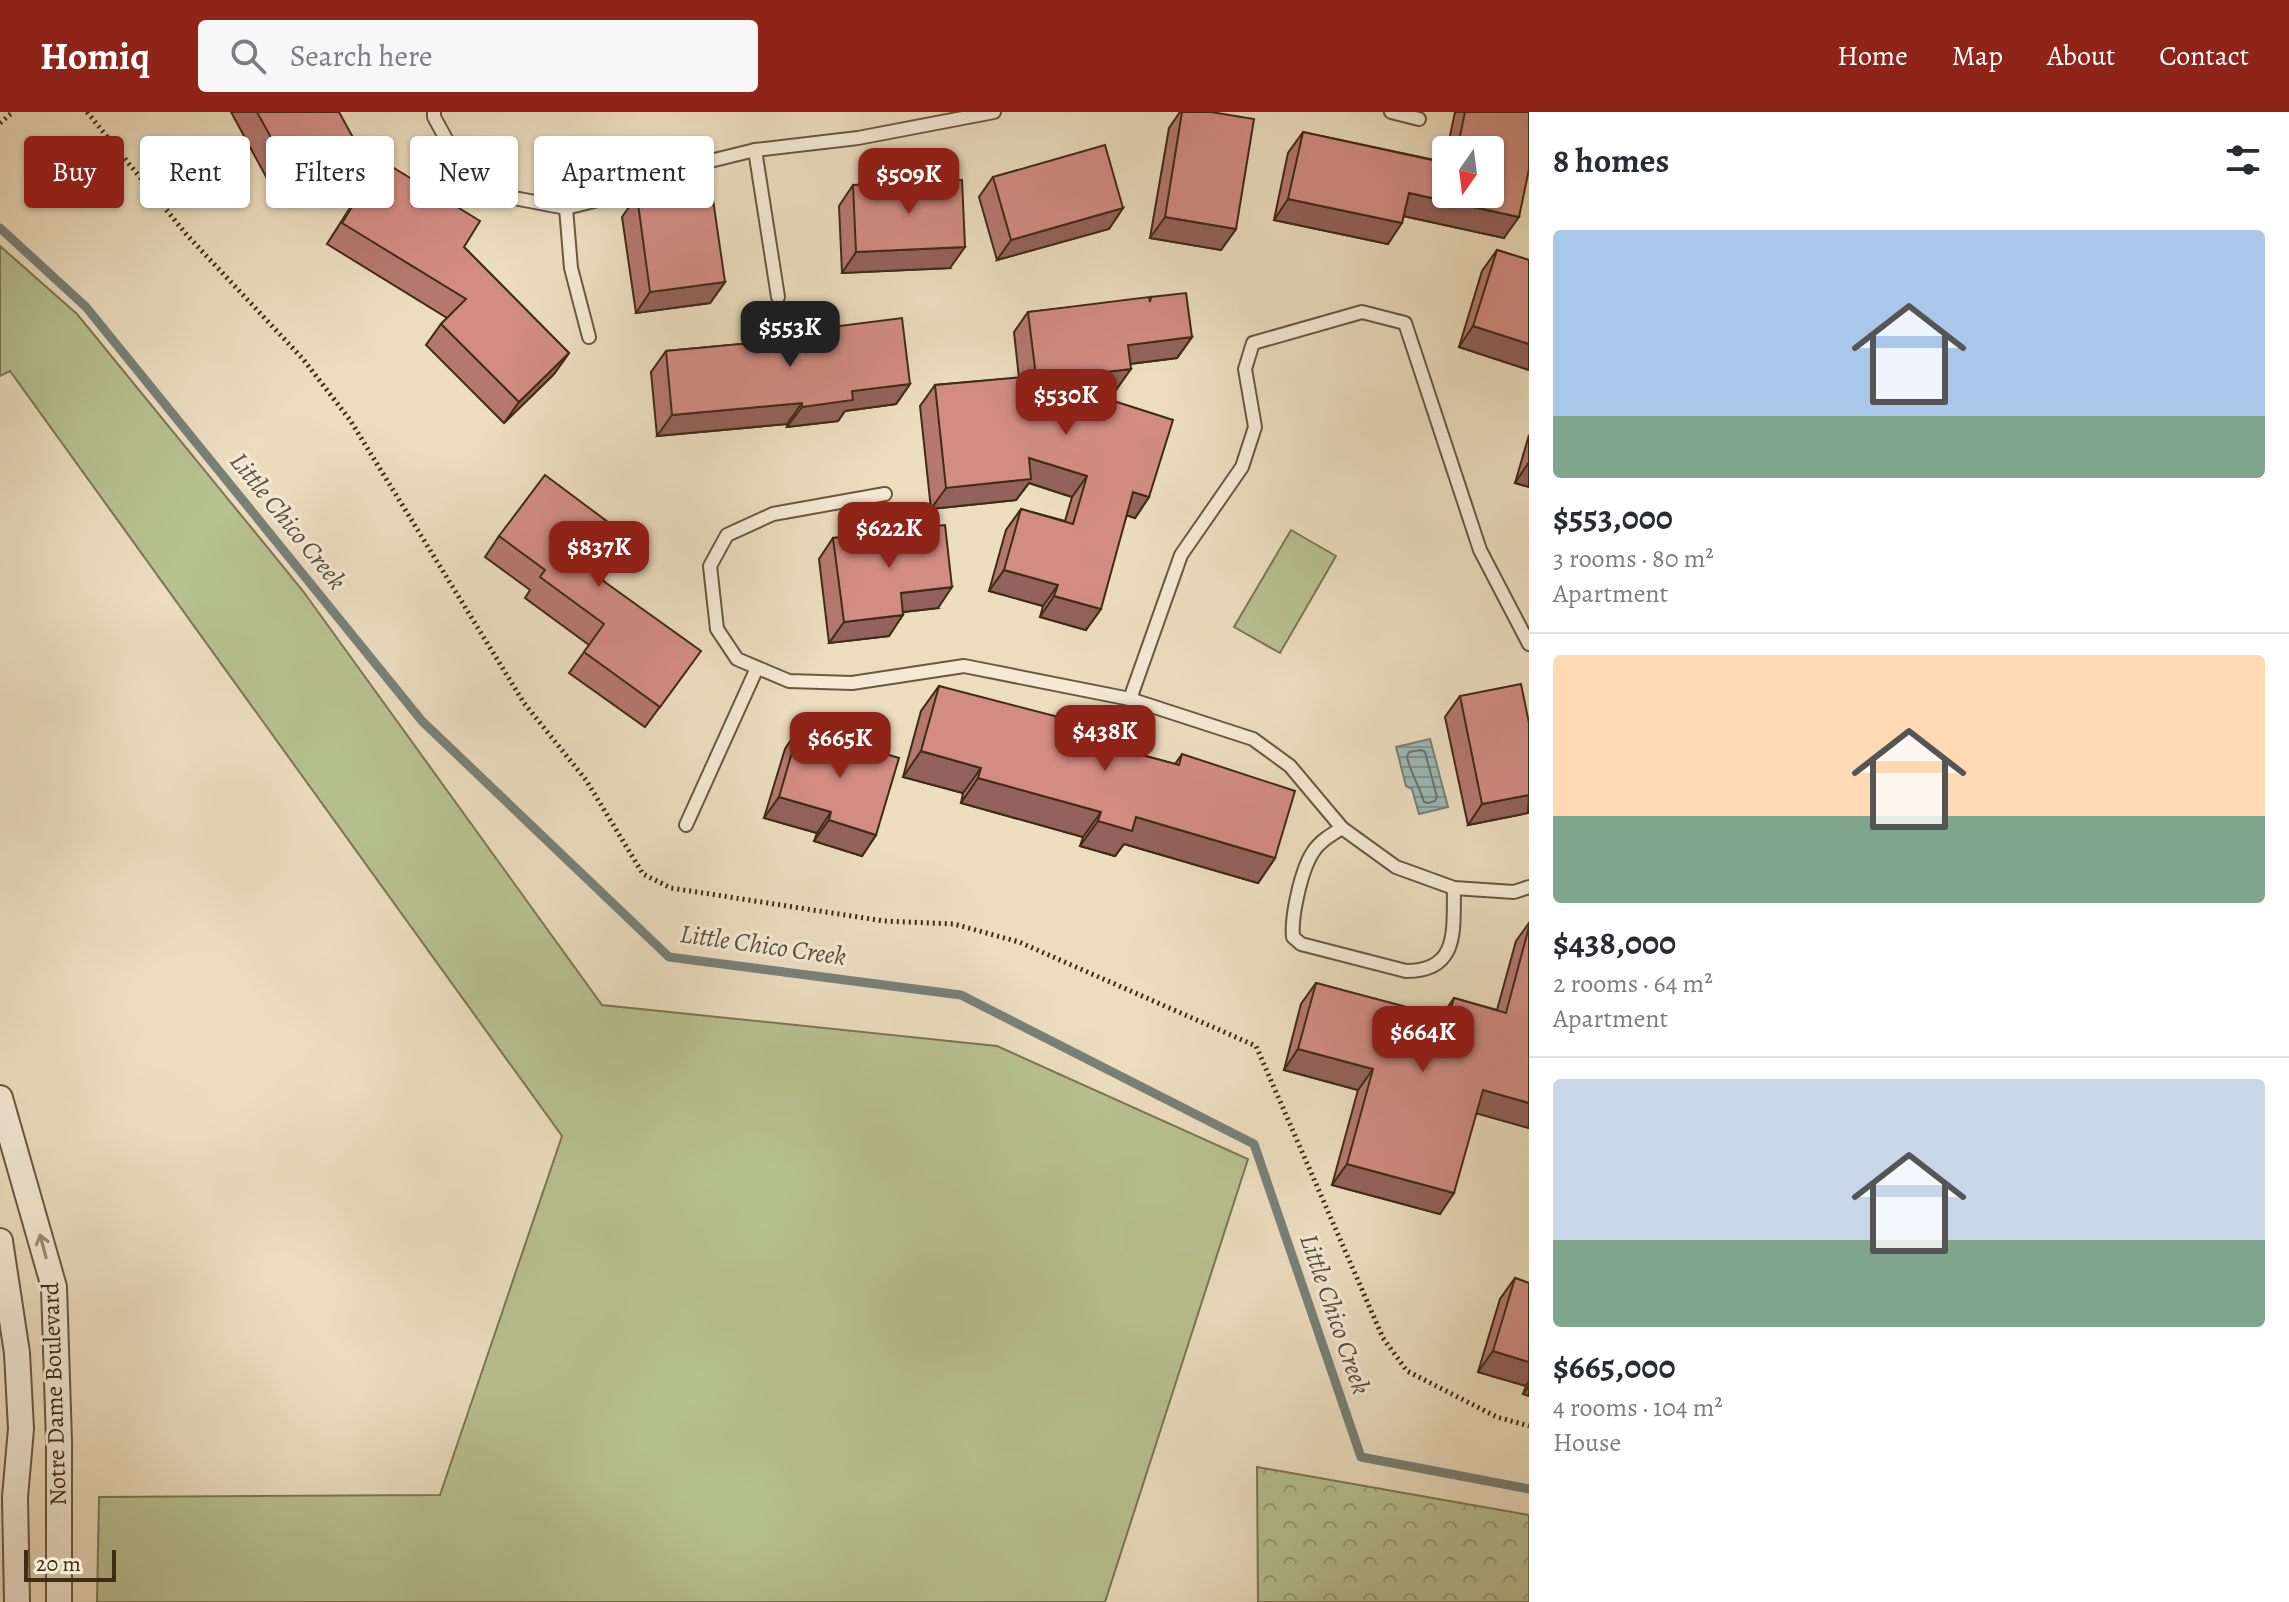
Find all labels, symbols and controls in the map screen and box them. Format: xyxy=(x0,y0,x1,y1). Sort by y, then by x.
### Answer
search box xyxy=(198,20,758,92)
text: Homiq xyxy=(40,30,150,82)
icon: search xyxy=(226,34,270,78)
text: Search here xyxy=(290,36,433,76)
text: Home xyxy=(1837,37,1908,75)
text: Map xyxy=(1952,37,2003,75)
text: About xyxy=(2047,37,2115,75)
text: Contact xyxy=(2159,37,2249,75)
chip: Buy xyxy=(24,136,124,208)
chip: Rent xyxy=(140,136,250,208)
chip: Filters xyxy=(266,136,394,208)
chip: New xyxy=(410,136,518,208)
chip: Apartment xyxy=(534,136,714,208)
north arrow xyxy=(1432,136,1504,208)
map controls xyxy=(1432,136,1504,208)
text: 8 homes xyxy=(1553,137,1669,184)
icon: filters xyxy=(2221,138,2265,182)
pin: $509K xyxy=(853,148,965,216)
text: $509K xyxy=(876,156,942,191)
icon: home xyxy=(1837,282,1981,426)
pin: $553K xyxy=(734,301,846,369)
text: $553K xyxy=(759,309,821,344)
pin: $530K xyxy=(1010,369,1122,437)
text: $530K xyxy=(1034,377,1098,412)
water label: Little Chico Creek xyxy=(222,445,354,597)
text: $553,000 xyxy=(1553,494,1673,541)
pin: $622K xyxy=(833,502,945,570)
text: $622K xyxy=(856,510,922,545)
pin: $837K xyxy=(543,521,655,589)
text: $837K xyxy=(567,529,631,564)
text: 3 rooms · 80 m² xyxy=(1553,541,1714,576)
text: Apartment xyxy=(1553,576,1668,611)
pin: $438K xyxy=(1049,705,1161,773)
icon: home xyxy=(1837,707,1981,851)
pin: $665K xyxy=(784,712,896,780)
text: $438K xyxy=(1072,713,1138,748)
text: $665K xyxy=(808,720,872,755)
water label: Little Chico Creek xyxy=(678,916,848,974)
text: $438,000 xyxy=(1553,919,1676,966)
text: 2 rooms · 64 m² xyxy=(1553,966,1713,1001)
text: Apartment xyxy=(1553,1001,1668,1036)
pin: $664K xyxy=(1367,1006,1479,1074)
text: $664K xyxy=(1390,1014,1456,1049)
icon: home xyxy=(1837,1131,1981,1275)
water label: Little Chico Creek xyxy=(1291,1229,1379,1399)
one-way arrow xyxy=(34,1233,49,1259)
street label: Notre Dame Boulevard xyxy=(34,1282,74,1506)
text: $665,000 xyxy=(1553,1343,1676,1390)
text: 4 rooms · 104 m² xyxy=(1553,1390,1723,1425)
text: House xyxy=(1553,1425,1621,1460)
scale bar xyxy=(24,1546,116,1582)
text: 20 m xyxy=(36,1549,81,1579)

